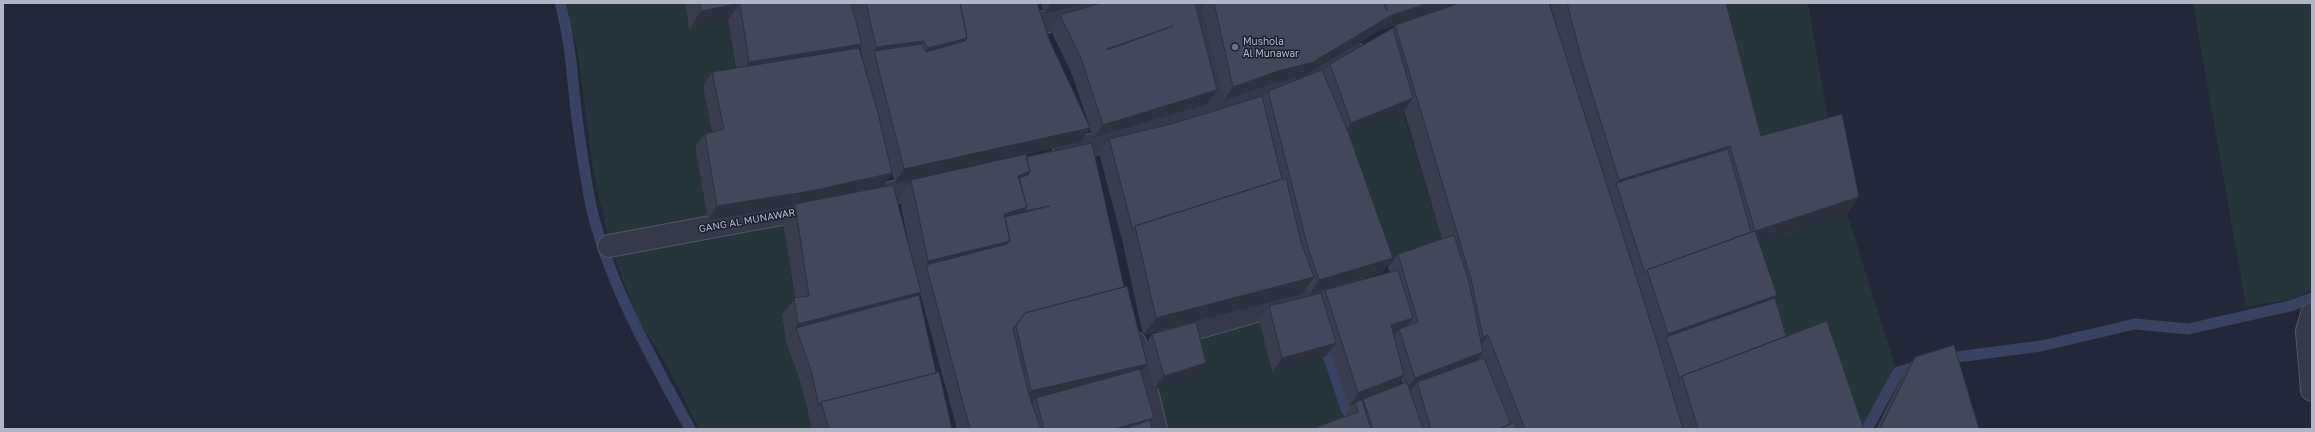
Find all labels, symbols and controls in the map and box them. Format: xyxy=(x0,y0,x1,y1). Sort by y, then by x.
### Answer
place label: Mushola Al Munawar xyxy=(1243,35,1299,59)
marker: Mushola Al Munawar xyxy=(1230,42,1240,52)
street label: GANG AL MUNAWAR xyxy=(698,206,796,234)

